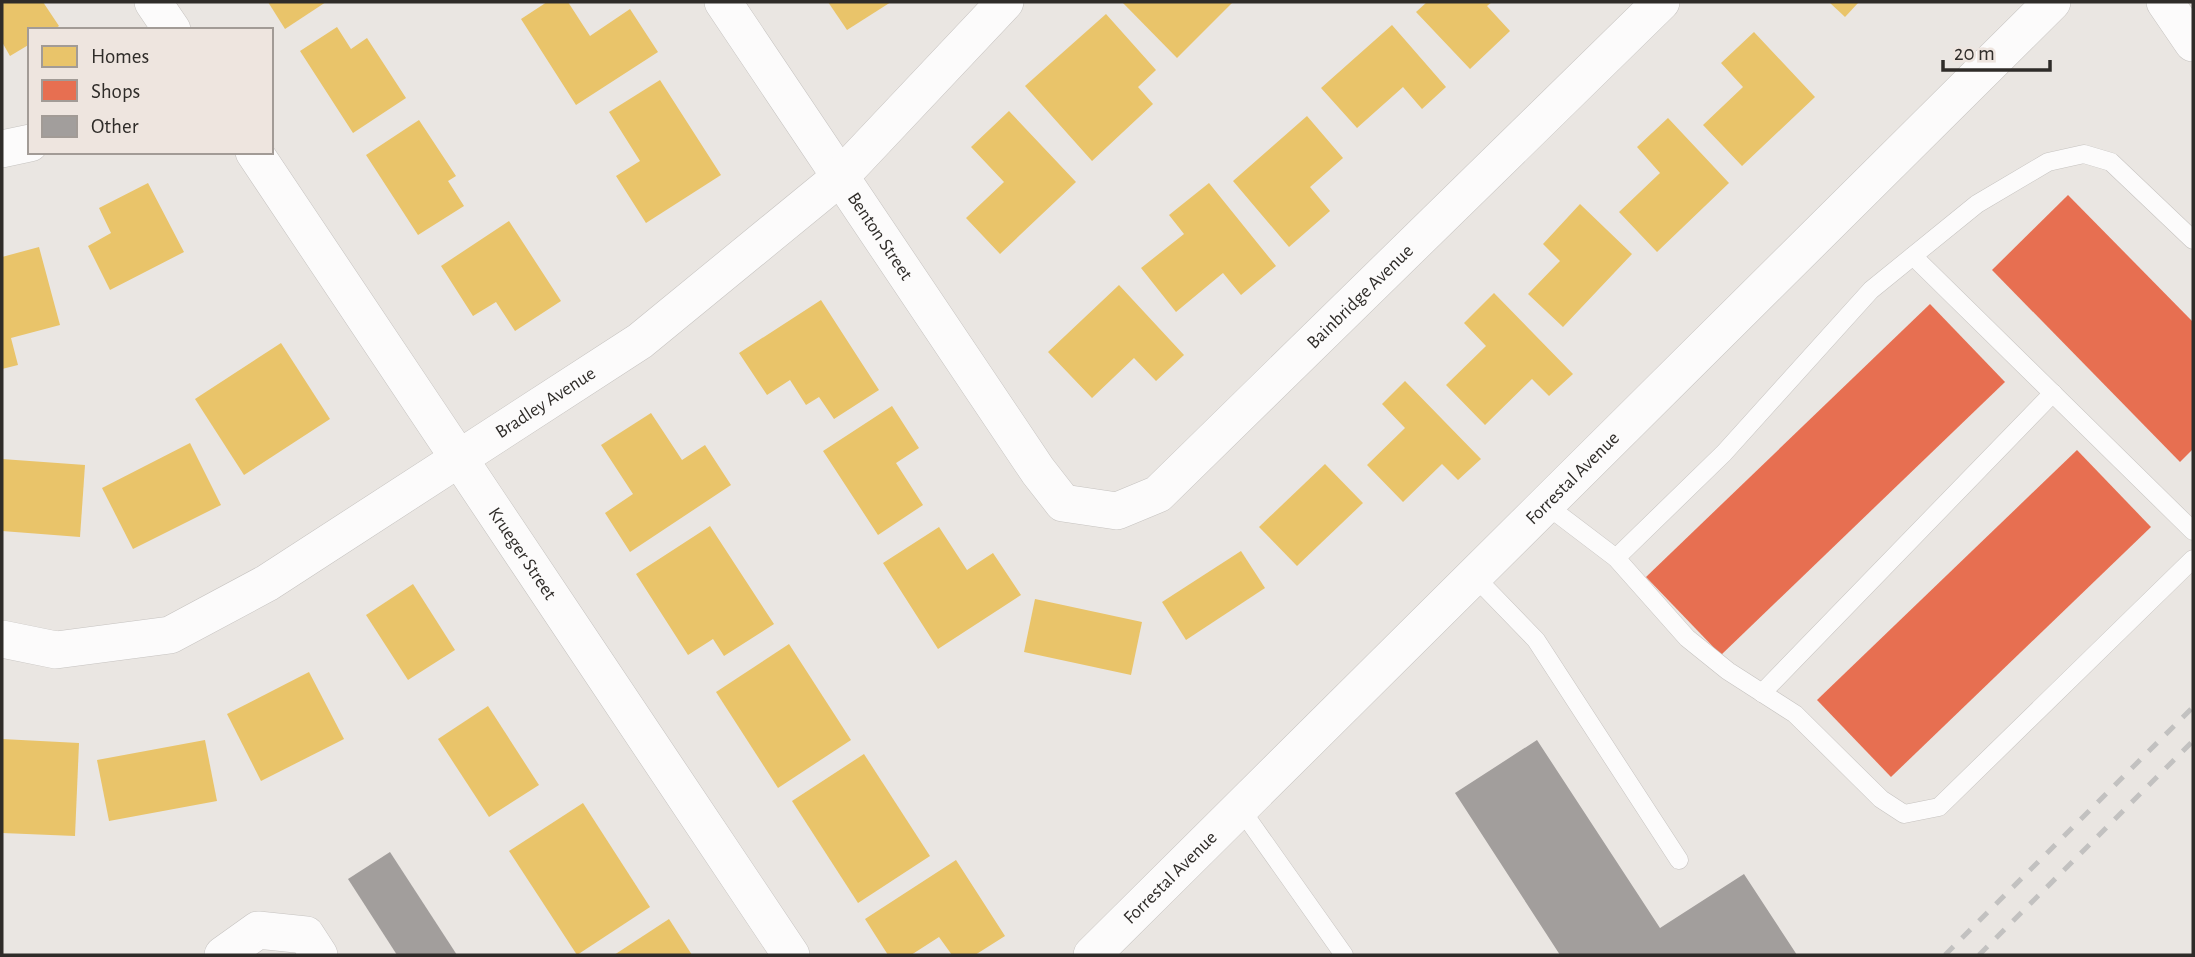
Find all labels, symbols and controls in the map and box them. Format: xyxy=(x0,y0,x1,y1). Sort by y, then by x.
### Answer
legend xyxy=(28,28,273,154)
scale bar xyxy=(1943,28,2050,72)
text: 20 m xyxy=(1954,43,1995,64)
text: Homes xyxy=(91,46,149,67)
text: Shops xyxy=(91,81,140,102)
text: Other xyxy=(91,116,139,137)
street label: Benton Street xyxy=(844,189,916,283)
street label: Bainbridge Avenue xyxy=(1303,241,1417,352)
street label: Bradley Avenue xyxy=(492,363,599,442)
street label: Forrestal Avenue xyxy=(1522,428,1623,528)
street label: Krueger Street xyxy=(485,504,560,603)
street label: Forrestal Avenue xyxy=(1120,827,1220,928)

